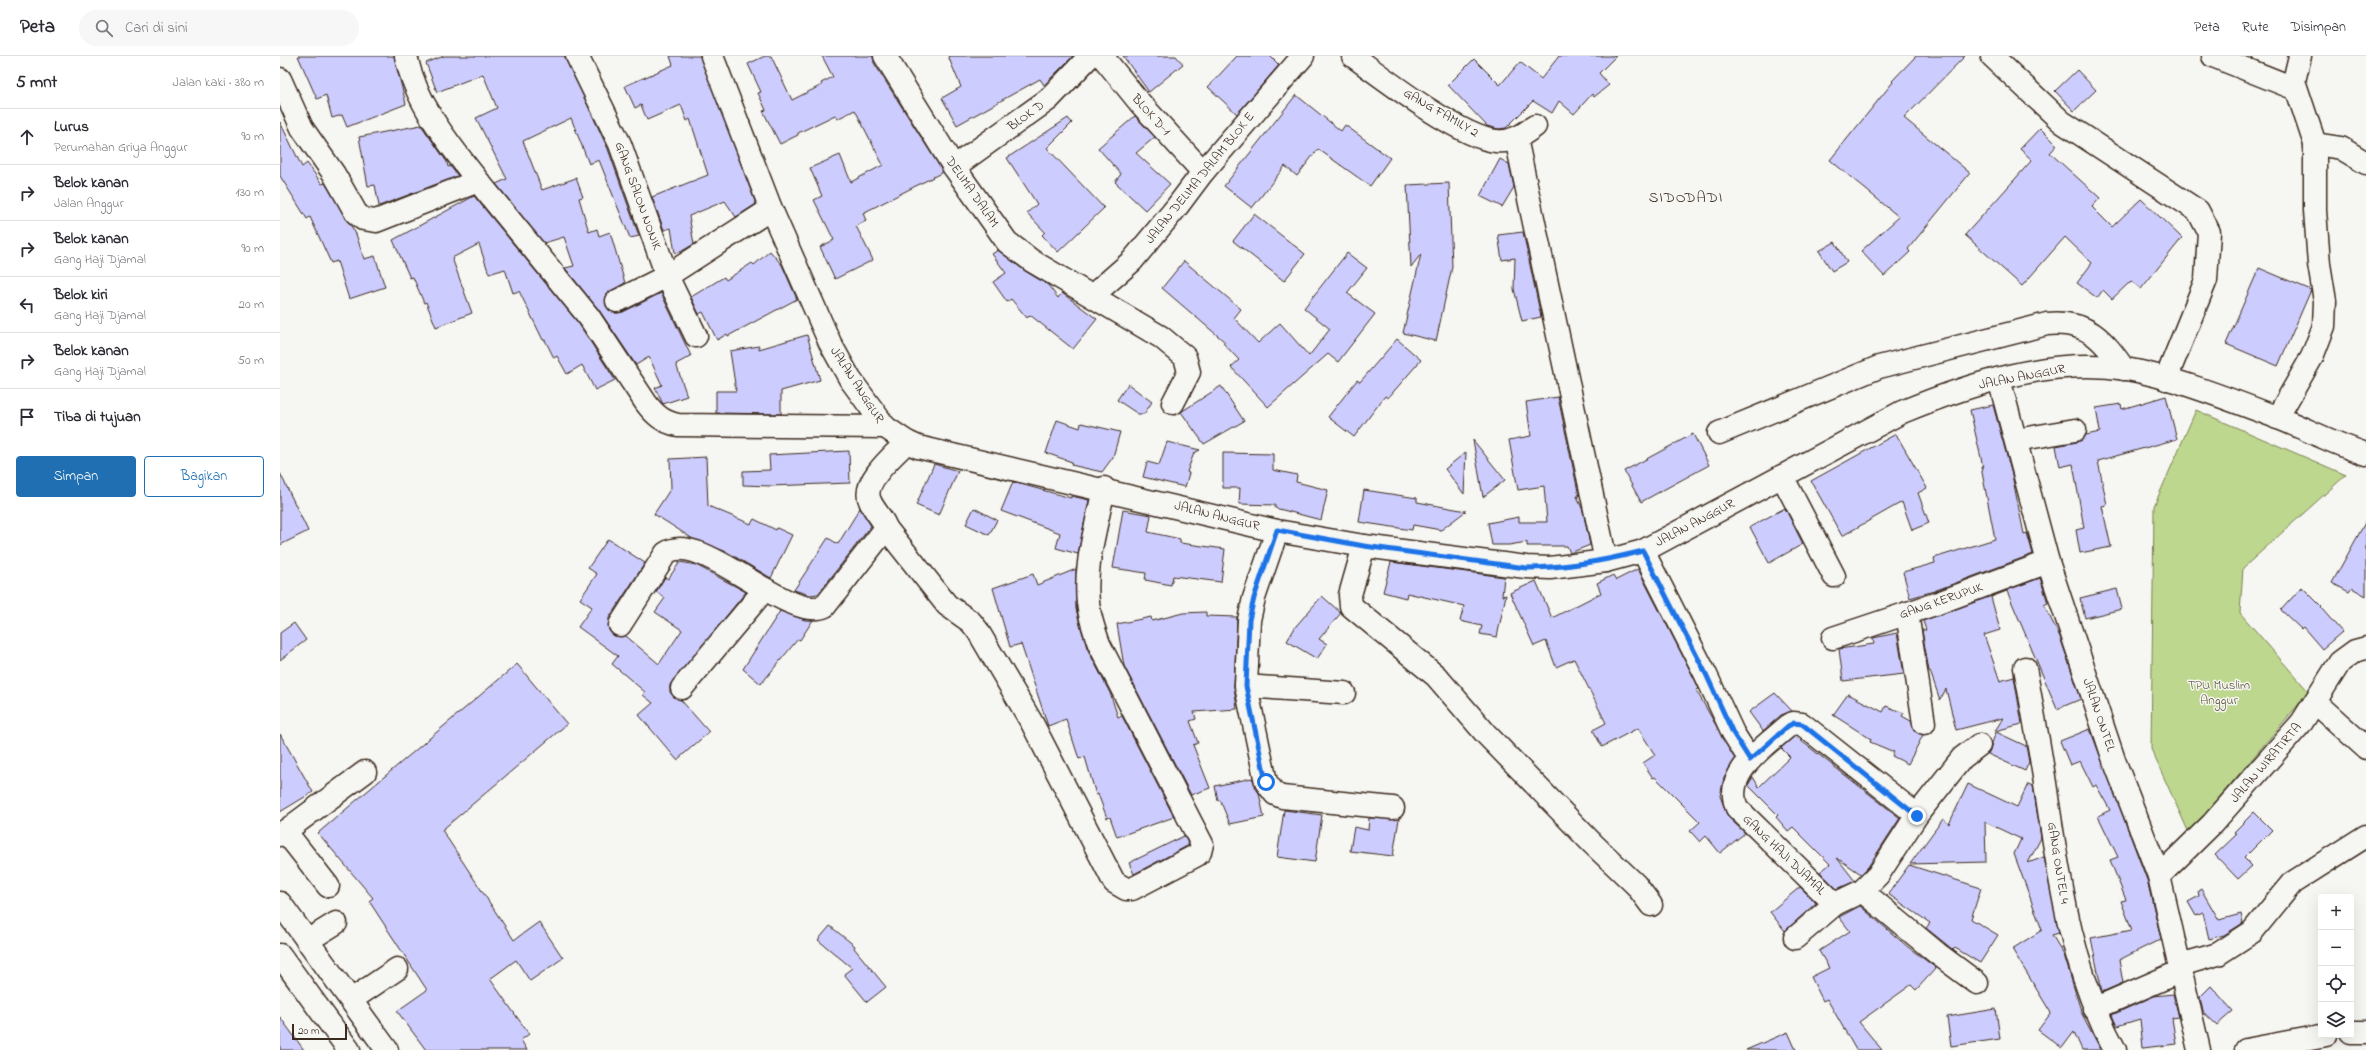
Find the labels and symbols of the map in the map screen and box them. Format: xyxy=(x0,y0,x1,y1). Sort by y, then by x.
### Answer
street label: GANG FAMILY 2 xyxy=(1400,84,1483,143)
street label: BLOK D-1 xyxy=(1126,89,1175,140)
street label: BLOK D xyxy=(1003,96,1048,136)
street label: JALAN DELIMA DALAM BLOK E xyxy=(1141,108,1259,248)
street label: GANG SALON NONIK xyxy=(610,139,667,253)
street label: DELIMA DALAM xyxy=(940,152,1004,231)
district label: SIDODADI xyxy=(1649,187,1723,209)
street label: JALAN ANGGUR xyxy=(825,343,889,427)
street label: JALAN ANGGUR xyxy=(1977,359,2067,395)
street label: JALAN ANGGUR xyxy=(1652,494,1739,552)
street label: JALAN ANGGUR xyxy=(1172,496,1262,536)
street label: GANG KERUPUK xyxy=(1897,578,1986,624)
street label: JALAN ONTEL xyxy=(2078,676,2121,755)
park label: TPU Muslim Anggur xyxy=(2188,676,2250,711)
street label: JALAN WIRATIRTA xyxy=(2226,719,2306,807)
route start xyxy=(1257,773,1275,791)
route end xyxy=(1908,807,1926,825)
street label: GANG HAJI DJAMAL xyxy=(1738,810,1830,900)
street label: GANG ONTEL 4 xyxy=(2042,821,2074,906)
scale bar xyxy=(292,1022,347,1041)

